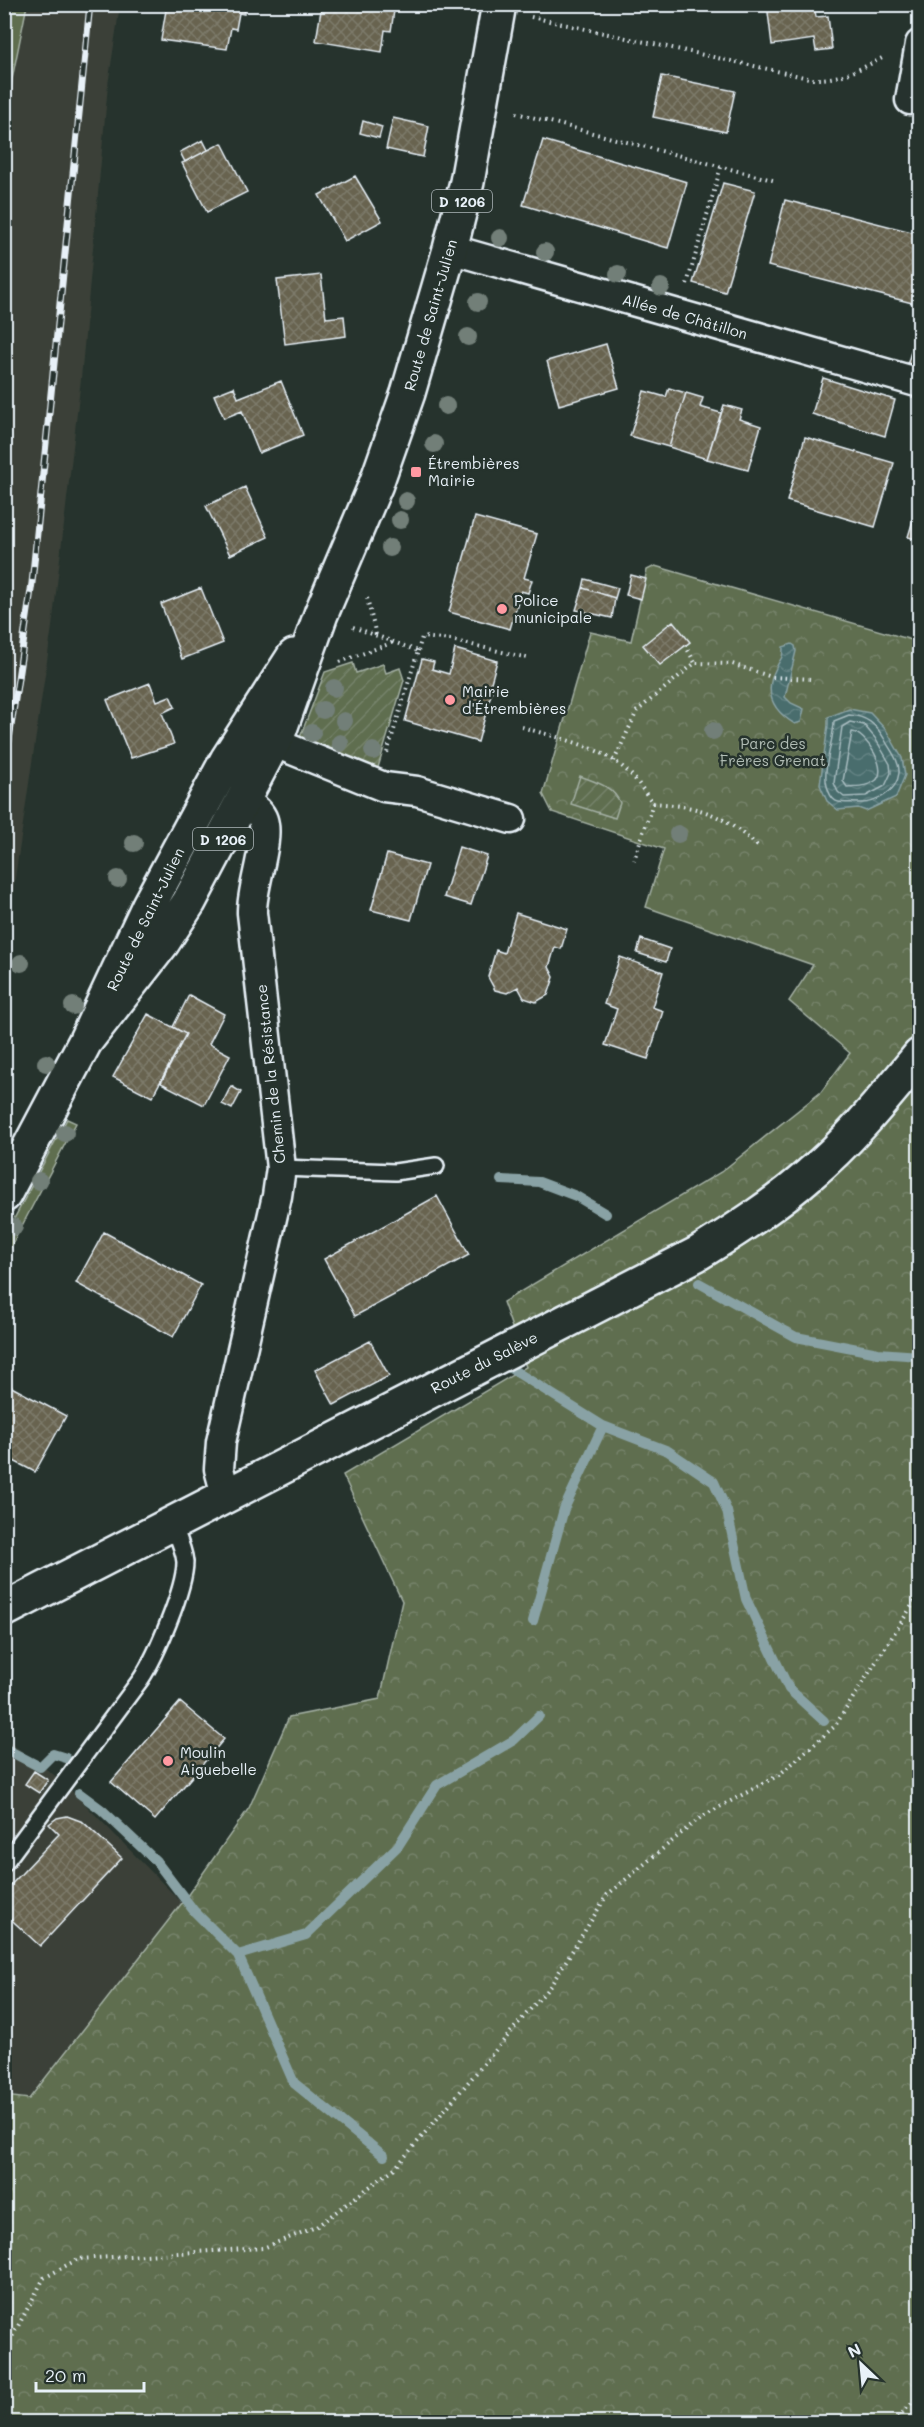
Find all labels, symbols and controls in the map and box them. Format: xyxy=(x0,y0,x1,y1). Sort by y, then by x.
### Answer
road number: D 1206 xyxy=(432,190,492,212)
street label: Route de Saint-Julien xyxy=(399,237,461,393)
street label: Allée de Châtillon xyxy=(620,289,750,343)
place label: Étrembières Mairie xyxy=(428,453,520,490)
marker: Étrembières Mairie xyxy=(409,465,423,479)
place label: Police municipale xyxy=(514,590,592,627)
marker: Police municipale xyxy=(495,602,509,616)
place label: Mairie d'Étrembières xyxy=(462,681,566,718)
marker: Mairie d'Étrembières xyxy=(443,693,457,707)
park label: Parc des Frères Grenat xyxy=(720,733,826,770)
road number: D 1206 xyxy=(193,828,253,850)
street label: Route de Saint-Julien xyxy=(102,844,188,994)
street label: Chemin de la Résistance xyxy=(251,983,289,1165)
street label: Route du Salève xyxy=(427,1326,541,1398)
place label: Moulin Aiguebelle xyxy=(180,1742,257,1779)
marker: Moulin Aiguebelle xyxy=(161,1754,175,1768)
north arrow xyxy=(831,2334,891,2394)
text: N xyxy=(844,2338,864,2362)
scale bar xyxy=(36,2355,144,2393)
text: 20 m xyxy=(45,2363,86,2387)

